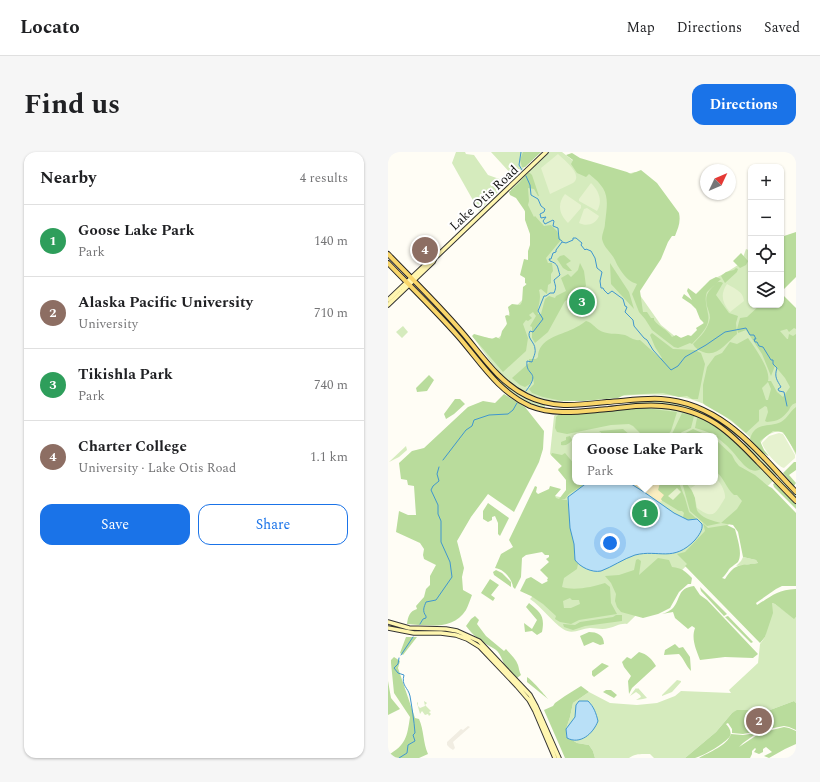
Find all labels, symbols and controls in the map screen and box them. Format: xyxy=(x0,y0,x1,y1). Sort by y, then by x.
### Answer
text: Locato xyxy=(20,13,80,42)
text: Map xyxy=(627,17,655,38)
text: Directions xyxy=(677,17,742,38)
text: Saved xyxy=(764,17,800,38)
text: Find us xyxy=(24,83,120,126)
button: Directions xyxy=(692,84,796,125)
street label: Lake Otis Road xyxy=(445,161,523,235)
north arrow xyxy=(700,164,736,200)
map controls xyxy=(748,164,784,308)
button: + xyxy=(748,164,784,200)
text: Nearby xyxy=(40,165,96,191)
text: 4 results xyxy=(300,168,348,188)
button: − xyxy=(748,200,784,236)
text: Goose Lake Park xyxy=(78,219,194,242)
text: 1 xyxy=(49,231,57,251)
text: 140 m xyxy=(314,231,348,251)
pin: 4 xyxy=(412,235,438,265)
button: locate xyxy=(748,236,784,272)
text: Park xyxy=(78,242,105,262)
button: layers xyxy=(748,272,784,308)
pin: 3 xyxy=(569,287,595,317)
text: Alaska Pacific University xyxy=(78,291,253,314)
text: 2 xyxy=(49,303,57,323)
text: 710 m xyxy=(314,303,348,323)
text: University xyxy=(78,314,138,334)
text: Tikishla Park xyxy=(78,363,173,386)
text: 3 xyxy=(49,375,57,395)
text: 740 m xyxy=(314,375,348,395)
text: Park xyxy=(78,386,105,406)
popup xyxy=(572,433,718,485)
text: Charter College xyxy=(78,435,187,458)
text: Goose Lake Park xyxy=(587,438,703,461)
text: 4 xyxy=(49,447,57,467)
text: 1.1 km xyxy=(310,447,348,467)
text: University · Lake Otis Road xyxy=(78,458,236,478)
text: Park xyxy=(587,461,614,481)
pin: 1 xyxy=(632,498,658,528)
button: Save xyxy=(40,504,190,545)
button: Share xyxy=(198,504,348,545)
your location xyxy=(600,533,620,553)
pin: 2 xyxy=(746,706,772,736)

